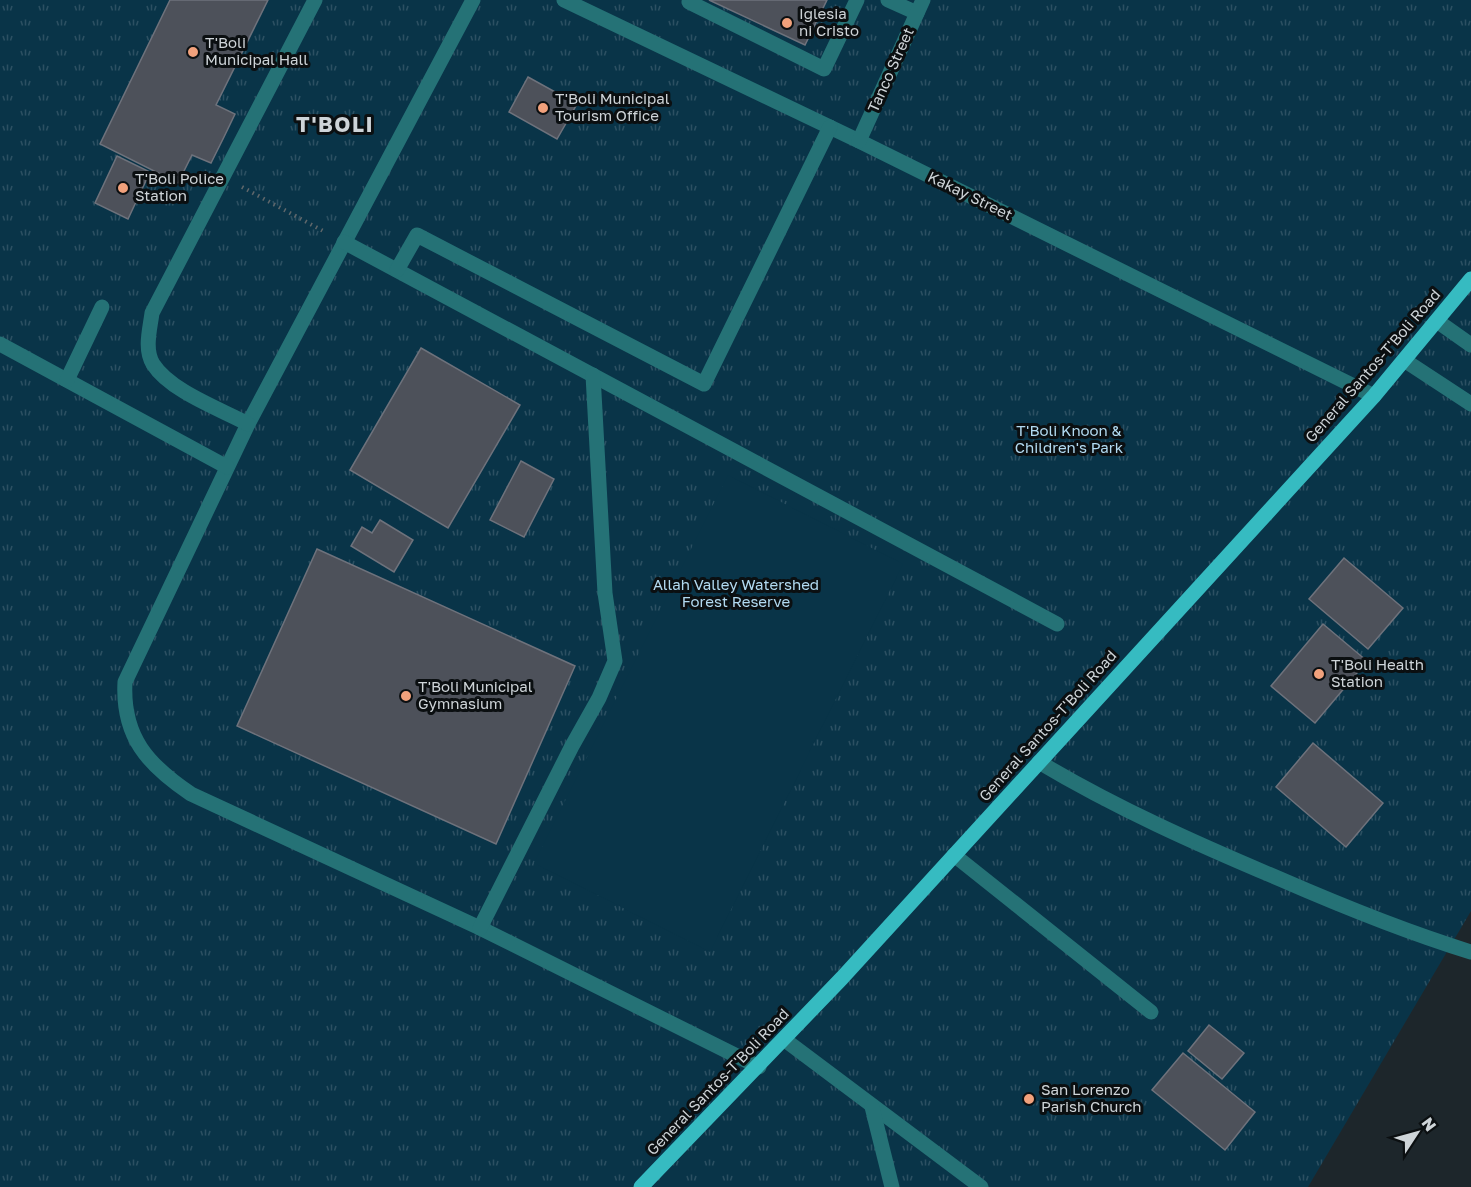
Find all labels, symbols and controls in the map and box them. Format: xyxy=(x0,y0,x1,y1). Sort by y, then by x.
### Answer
place label: Iglesia ni Cristo xyxy=(799,4,859,39)
marker: Iglesia ni Cristo xyxy=(780,16,794,30)
street label: Tanco Street xyxy=(863,24,917,115)
place label: T'Boli Municipal Hall xyxy=(205,33,308,68)
marker: T'Boli Municipal Hall xyxy=(186,45,200,59)
place label: T'Boli Municipal Tourism Office xyxy=(555,89,670,124)
marker: T'Boli Municipal Tourism Office xyxy=(536,101,550,115)
district label: T'BOLI xyxy=(296,111,374,137)
street label: Kakay Street xyxy=(925,167,1016,223)
place label: T'Boli Police Station xyxy=(135,169,224,204)
marker: T'Boli Police Station xyxy=(116,181,130,195)
street label: General Santos-T'Boli Road xyxy=(1301,285,1444,445)
park label: T'Boli Knoon & Children's Park xyxy=(1015,421,1124,456)
park label: Allah Valley Watershed Forest Reserve xyxy=(653,575,819,610)
street label: General Santos-T'Boli Road xyxy=(975,646,1120,804)
place label: T'Boli Health Station xyxy=(1331,655,1424,690)
marker: T'Boli Health Station xyxy=(1312,667,1326,681)
place label: T'Boli Municipal Gymnasium xyxy=(418,677,533,712)
marker: T'Boli Municipal Gymnasium xyxy=(399,689,413,703)
street label: General Santos-T'Boli Road xyxy=(642,1004,792,1158)
place label: San Lorenzo Parish Church xyxy=(1041,1080,1142,1115)
marker: San Lorenzo Parish Church xyxy=(1022,1092,1036,1106)
north arrow xyxy=(1387,1103,1447,1163)
text: N xyxy=(1417,1113,1441,1135)

